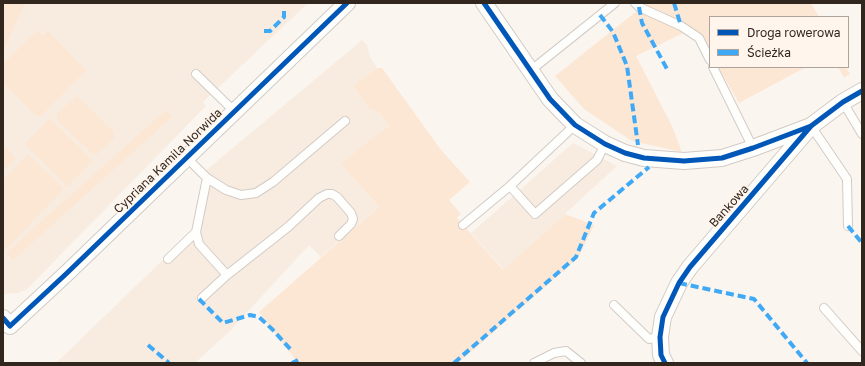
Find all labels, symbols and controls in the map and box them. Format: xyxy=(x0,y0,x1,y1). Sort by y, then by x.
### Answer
legend xyxy=(709,16,849,68)
text: Droga rowerowa xyxy=(747,25,840,40)
text: Ścieżka xyxy=(747,45,791,60)
street label: Cypriana Kamila Norwida xyxy=(111,106,225,216)
street label: Bankowa xyxy=(706,182,752,230)

